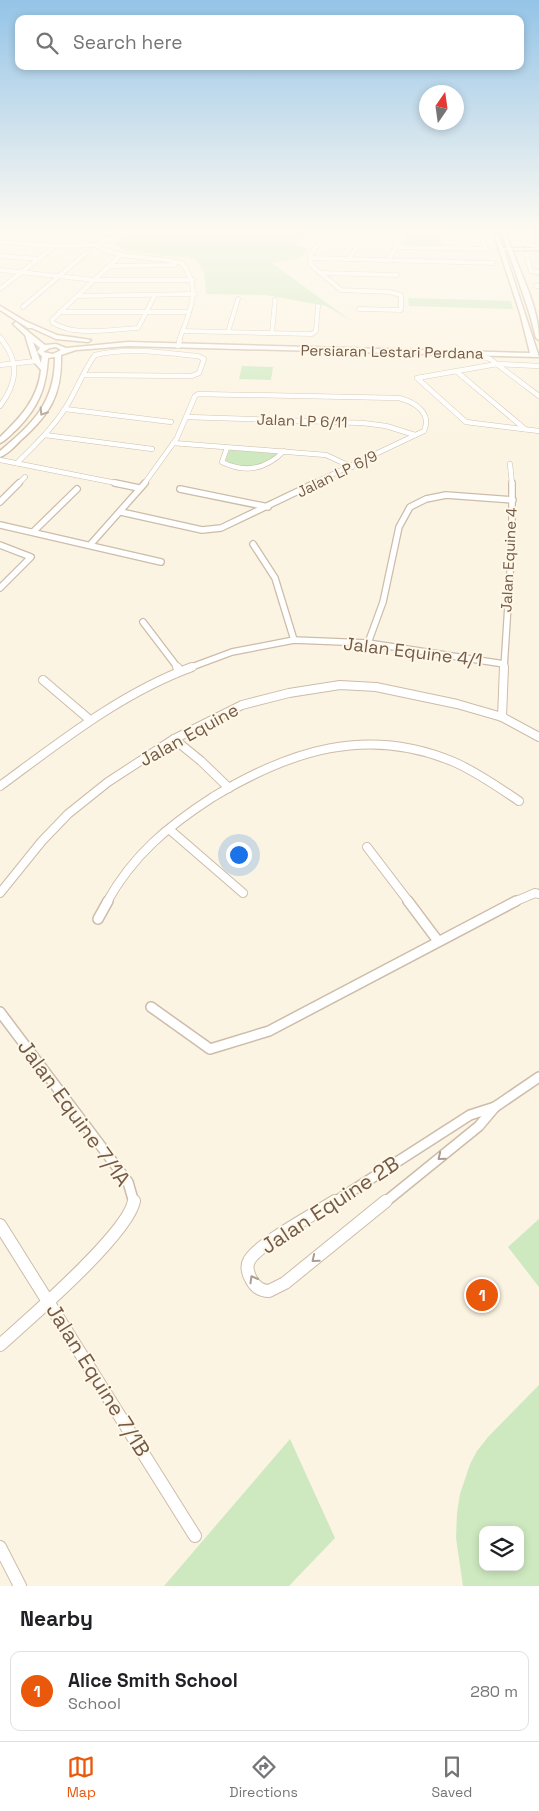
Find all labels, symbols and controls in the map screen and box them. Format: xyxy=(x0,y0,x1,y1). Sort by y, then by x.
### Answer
search box xyxy=(15,15,524,70)
icon: search xyxy=(33,29,61,57)
text: Search here xyxy=(73,30,183,55)
north arrow xyxy=(419,85,464,130)
street label: Persiaran Lestari Perdana xyxy=(300,340,484,363)
one-way arrow xyxy=(40,406,49,416)
street label: Jalan LP 6/11 xyxy=(256,409,348,432)
street label: Jalan LP 6/9 xyxy=(293,446,380,501)
street label: Jalan Equine 4 xyxy=(496,507,521,613)
street label: Jalan Equine 4/1 xyxy=(342,632,484,671)
street label: Jalan Equine xyxy=(135,698,242,771)
your location xyxy=(226,842,252,868)
street label: Jalan Equine 7/1A xyxy=(12,1034,137,1191)
street label: Jalan Equine 2B xyxy=(255,1150,404,1259)
one-way arrow xyxy=(438,1151,447,1160)
one-way arrow xyxy=(312,1253,321,1261)
one-way arrow xyxy=(249,1276,259,1285)
pin: 1 xyxy=(466,1276,498,1314)
street label: Jalan Equine 7/1B xyxy=(40,1298,156,1461)
map controls xyxy=(479,1526,524,1571)
button: layers xyxy=(479,1526,524,1571)
text: Nearby xyxy=(20,1605,93,1632)
text: Alice Smith School xyxy=(68,1668,238,1693)
text: 1 xyxy=(33,1681,41,1702)
text: 280 m xyxy=(470,1681,518,1702)
text: School xyxy=(68,1693,121,1714)
tab: Map xyxy=(67,1753,96,1801)
tab: Directions xyxy=(229,1753,298,1801)
tab: Saved xyxy=(431,1753,472,1801)

